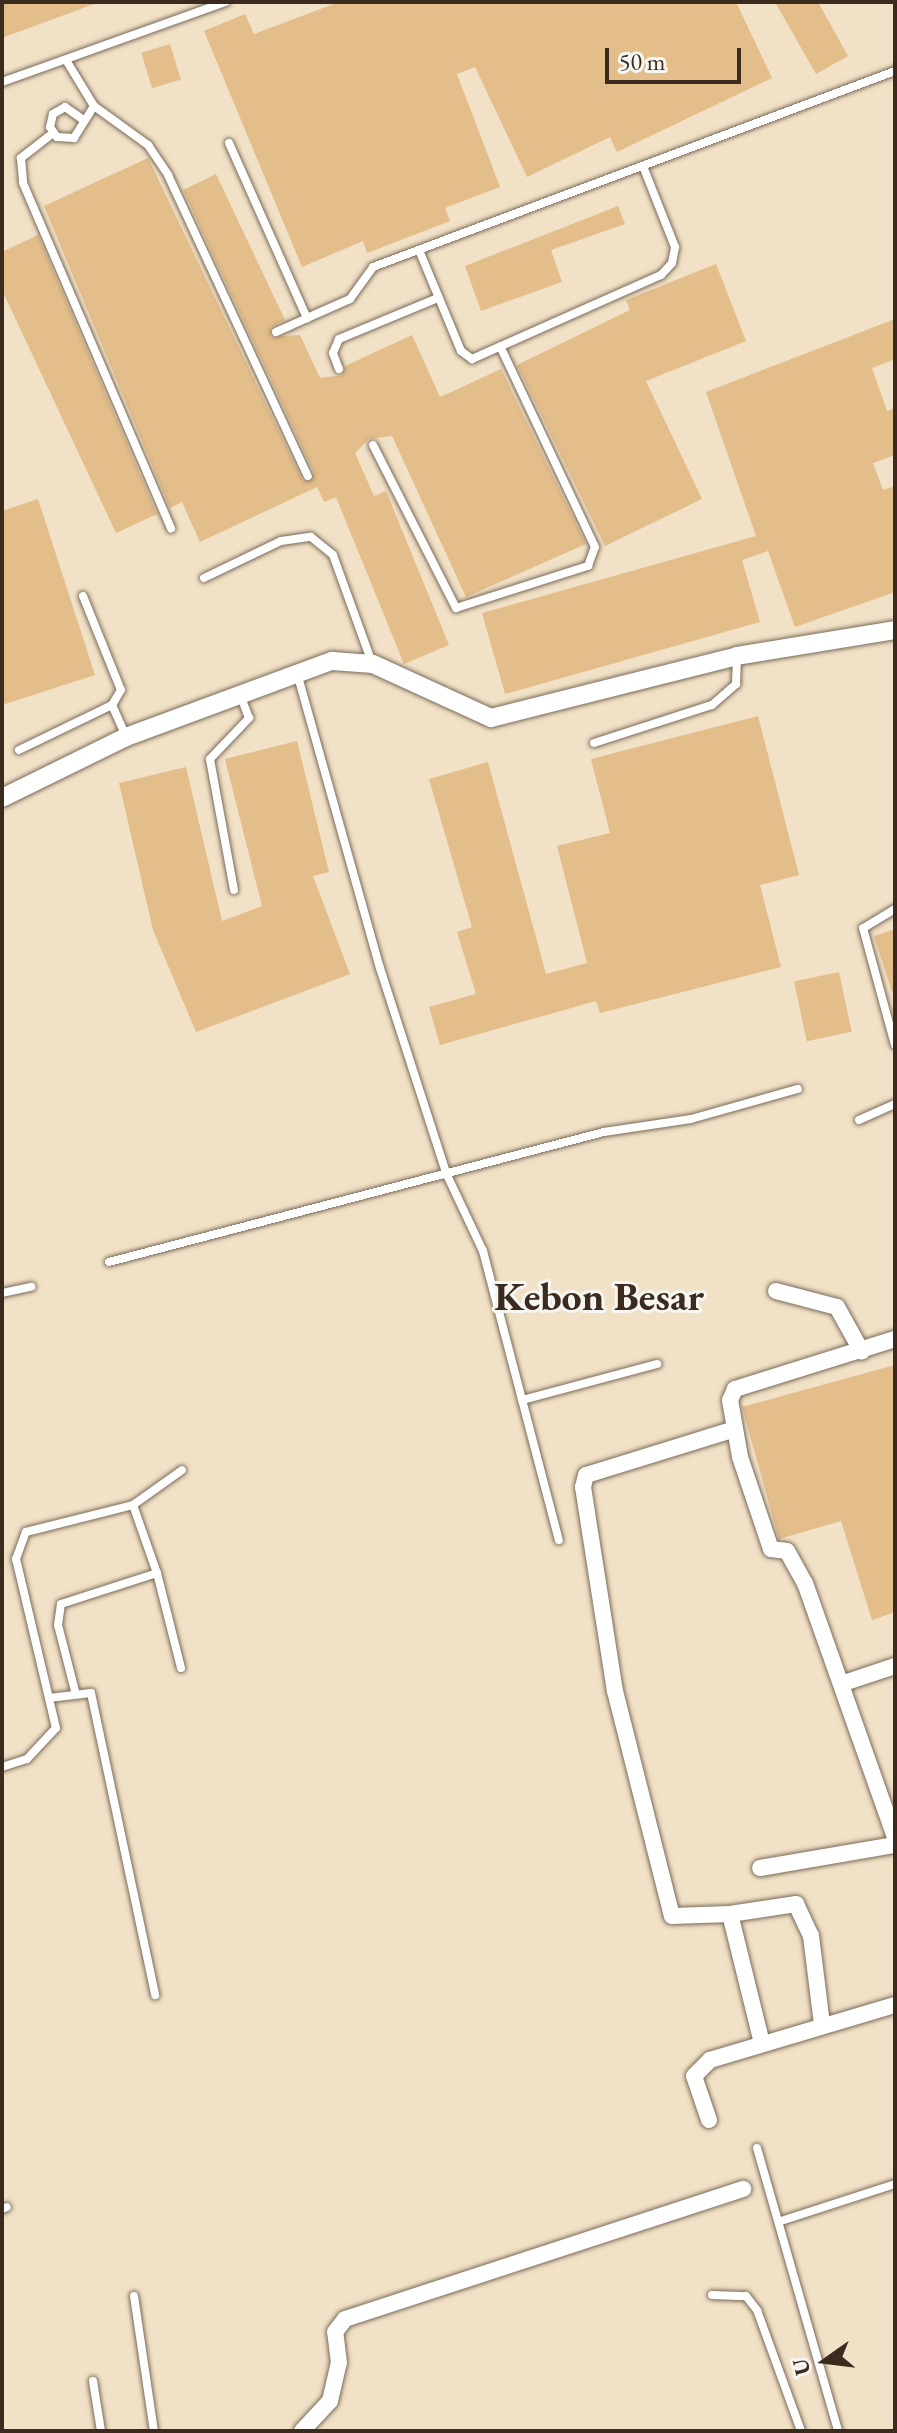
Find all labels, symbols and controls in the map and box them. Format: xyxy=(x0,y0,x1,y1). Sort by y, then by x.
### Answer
scale bar xyxy=(609,32,745,82)
text: 50 m xyxy=(619,46,666,77)
district label: Kebon Besar xyxy=(494,1272,704,1320)
north arrow xyxy=(785,2321,865,2401)
text: U xyxy=(785,2355,817,2378)

